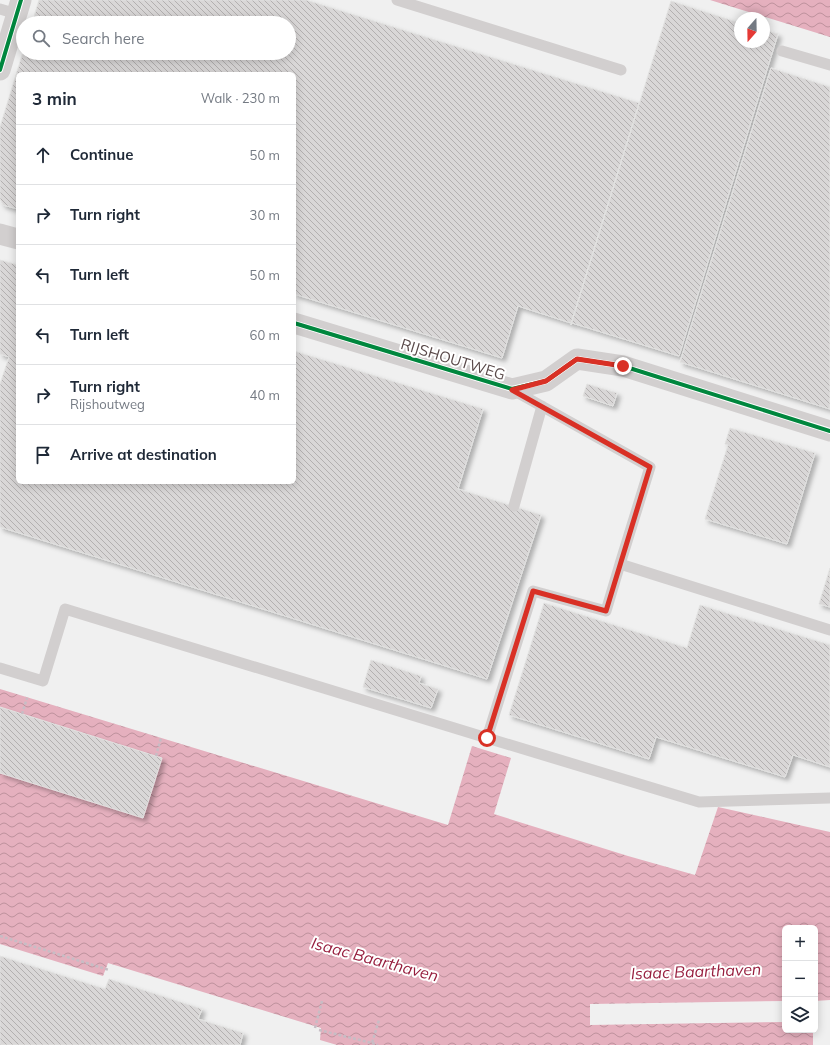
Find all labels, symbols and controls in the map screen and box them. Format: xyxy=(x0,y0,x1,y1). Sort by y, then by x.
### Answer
north arrow xyxy=(734,12,770,48)
search box xyxy=(16,16,296,60)
icon: search xyxy=(30,27,52,49)
text: Search here xyxy=(62,29,144,48)
text: 3 min xyxy=(32,88,77,109)
text: Walk · 230 m xyxy=(201,90,280,106)
icon: ahead xyxy=(32,144,54,166)
text: Continue xyxy=(70,145,133,164)
text: 50 m xyxy=(250,147,280,163)
icon: right xyxy=(32,204,54,226)
text: Turn right xyxy=(70,205,140,224)
text: 30 m xyxy=(250,207,280,223)
icon: left xyxy=(32,264,54,286)
text: Turn left xyxy=(70,265,129,284)
text: 50 m xyxy=(250,267,280,283)
icon: left xyxy=(32,324,54,346)
text: Turn left xyxy=(70,325,129,344)
text: 60 m xyxy=(250,327,280,343)
street label: RIJSHOUTWEG xyxy=(398,334,508,384)
route end xyxy=(614,357,632,375)
text: Turn right xyxy=(70,377,140,396)
icon: right xyxy=(32,384,54,406)
text: 40 m xyxy=(250,387,280,403)
text: Rijshoutweg xyxy=(70,396,145,412)
icon: arrive xyxy=(32,444,54,466)
text: Arrive at destination xyxy=(70,445,217,464)
route start xyxy=(478,729,496,747)
map controls xyxy=(782,925,818,1033)
button: + xyxy=(782,925,818,961)
water label: Isaac Baarthaven xyxy=(309,932,441,986)
water label: Isaac Baarthaven xyxy=(630,959,762,983)
button: − xyxy=(782,961,818,997)
button: layers xyxy=(782,997,818,1033)

